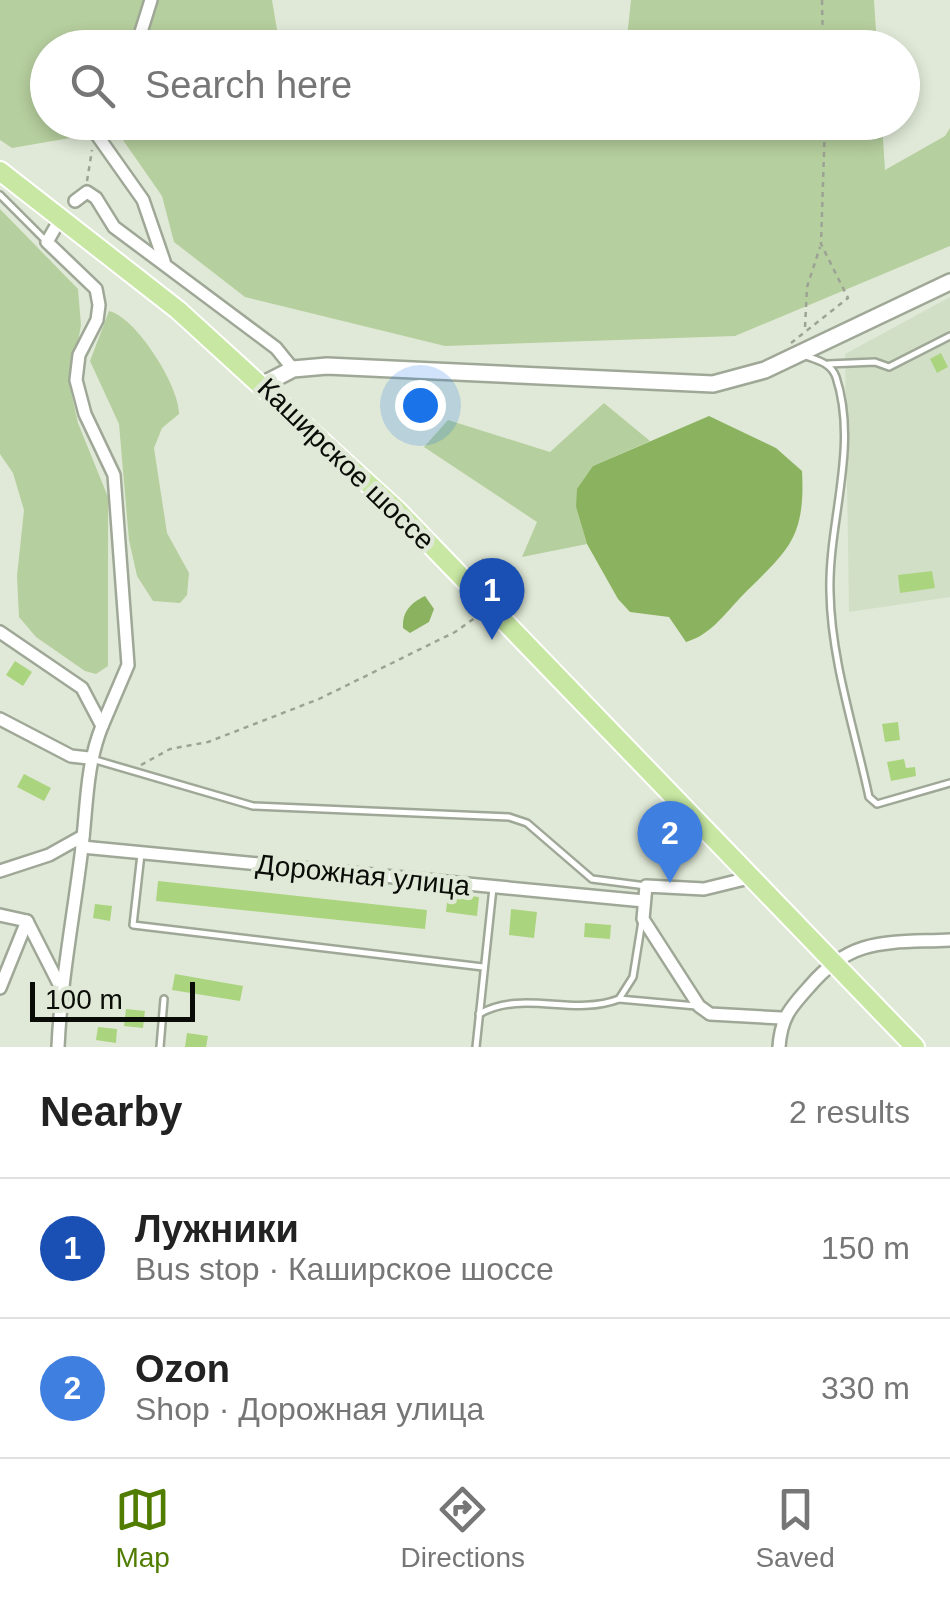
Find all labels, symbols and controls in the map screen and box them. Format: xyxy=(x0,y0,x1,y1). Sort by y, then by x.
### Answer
search box xyxy=(30,30,920,140)
icon: search xyxy=(65,58,120,113)
text: Search here xyxy=(145,64,352,106)
street label: Каширское шоссе xyxy=(252,372,440,556)
your location xyxy=(395,380,446,431)
pin: 1 xyxy=(460,558,524,640)
pin: 2 xyxy=(638,800,702,883)
street label: Дорожная улица xyxy=(254,848,472,902)
scale bar xyxy=(30,977,195,1021)
text: 100 m xyxy=(45,984,123,1015)
text: Nearby xyxy=(40,1088,182,1135)
text: 2 results xyxy=(789,1094,910,1130)
text: Лужники xyxy=(135,1208,299,1250)
text: 1 xyxy=(64,1230,81,1266)
text: 150 m xyxy=(821,1230,910,1266)
text: Bus stop · Каширское шоссе xyxy=(135,1251,554,1287)
text: Ozon xyxy=(135,1348,230,1390)
text: 2 xyxy=(64,1370,81,1406)
text: 330 m xyxy=(821,1370,910,1406)
text: Shop · Дорожная улица xyxy=(135,1391,484,1427)
tab: Map xyxy=(115,1482,170,1574)
tab: Directions xyxy=(401,1482,525,1574)
tab: Saved xyxy=(755,1482,835,1574)

